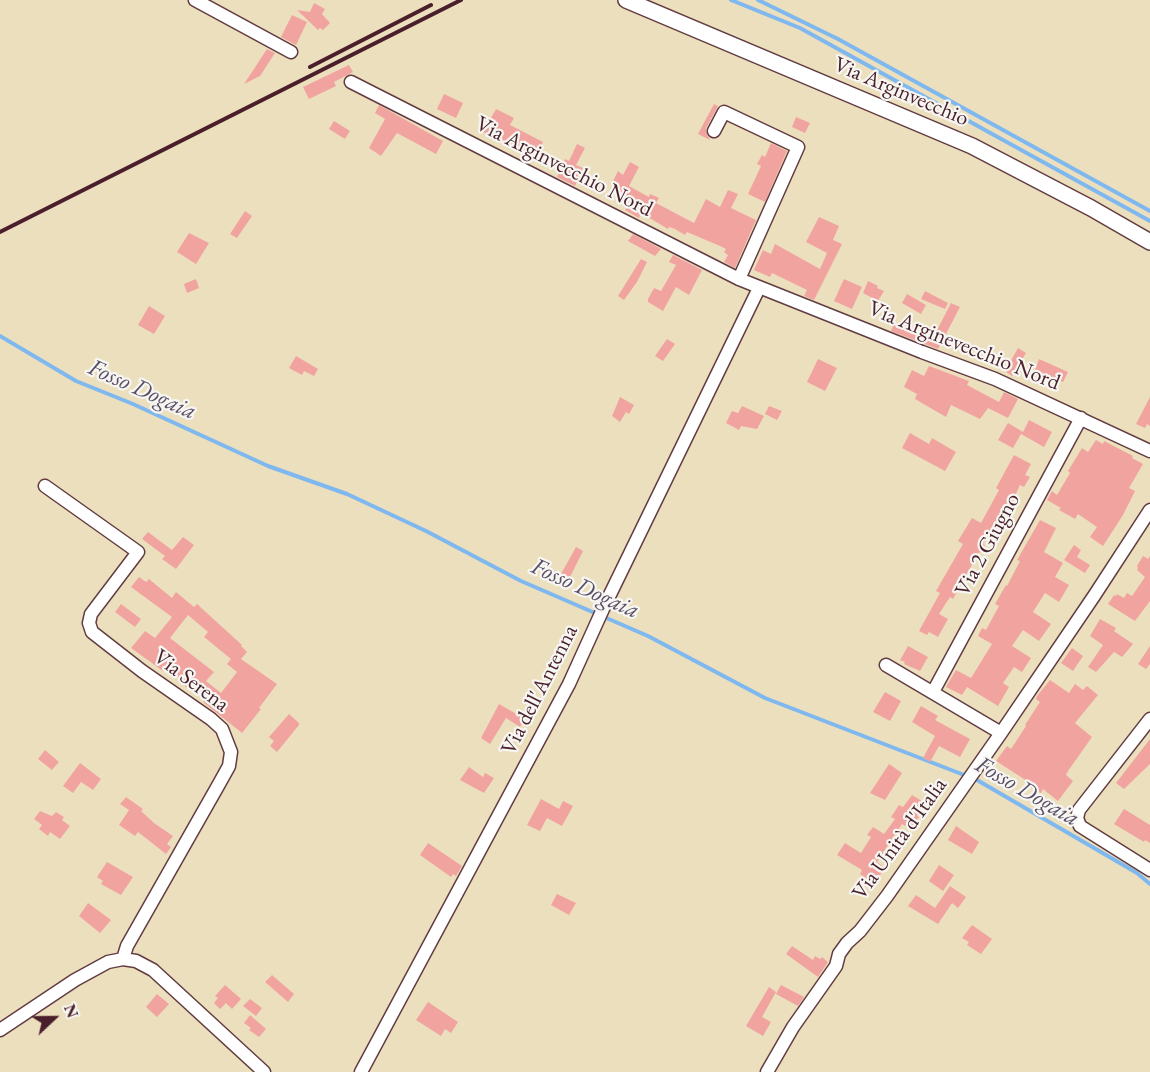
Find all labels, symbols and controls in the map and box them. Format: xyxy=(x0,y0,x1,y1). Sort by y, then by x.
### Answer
street label: Via Arginvecchio xyxy=(830,52,972,132)
street label: Via Arginvecchio Nord xyxy=(471,111,657,223)
street label: Via Arginevecchio Nord xyxy=(864,295,1064,397)
water label: Fosso Dogaia xyxy=(83,353,201,427)
street label: Via 2 Giugno xyxy=(950,489,1026,601)
water label: Fosso Dogaia xyxy=(526,552,644,626)
street label: Via dell'Antenna xyxy=(496,621,584,759)
street label: Via Serena xyxy=(148,644,234,718)
water label: Fosso Dogaia xyxy=(970,751,1084,833)
street label: Via Unità d'Italia xyxy=(847,773,953,905)
north arrow xyxy=(24,988,84,1048)
text: N xyxy=(59,1001,83,1021)

